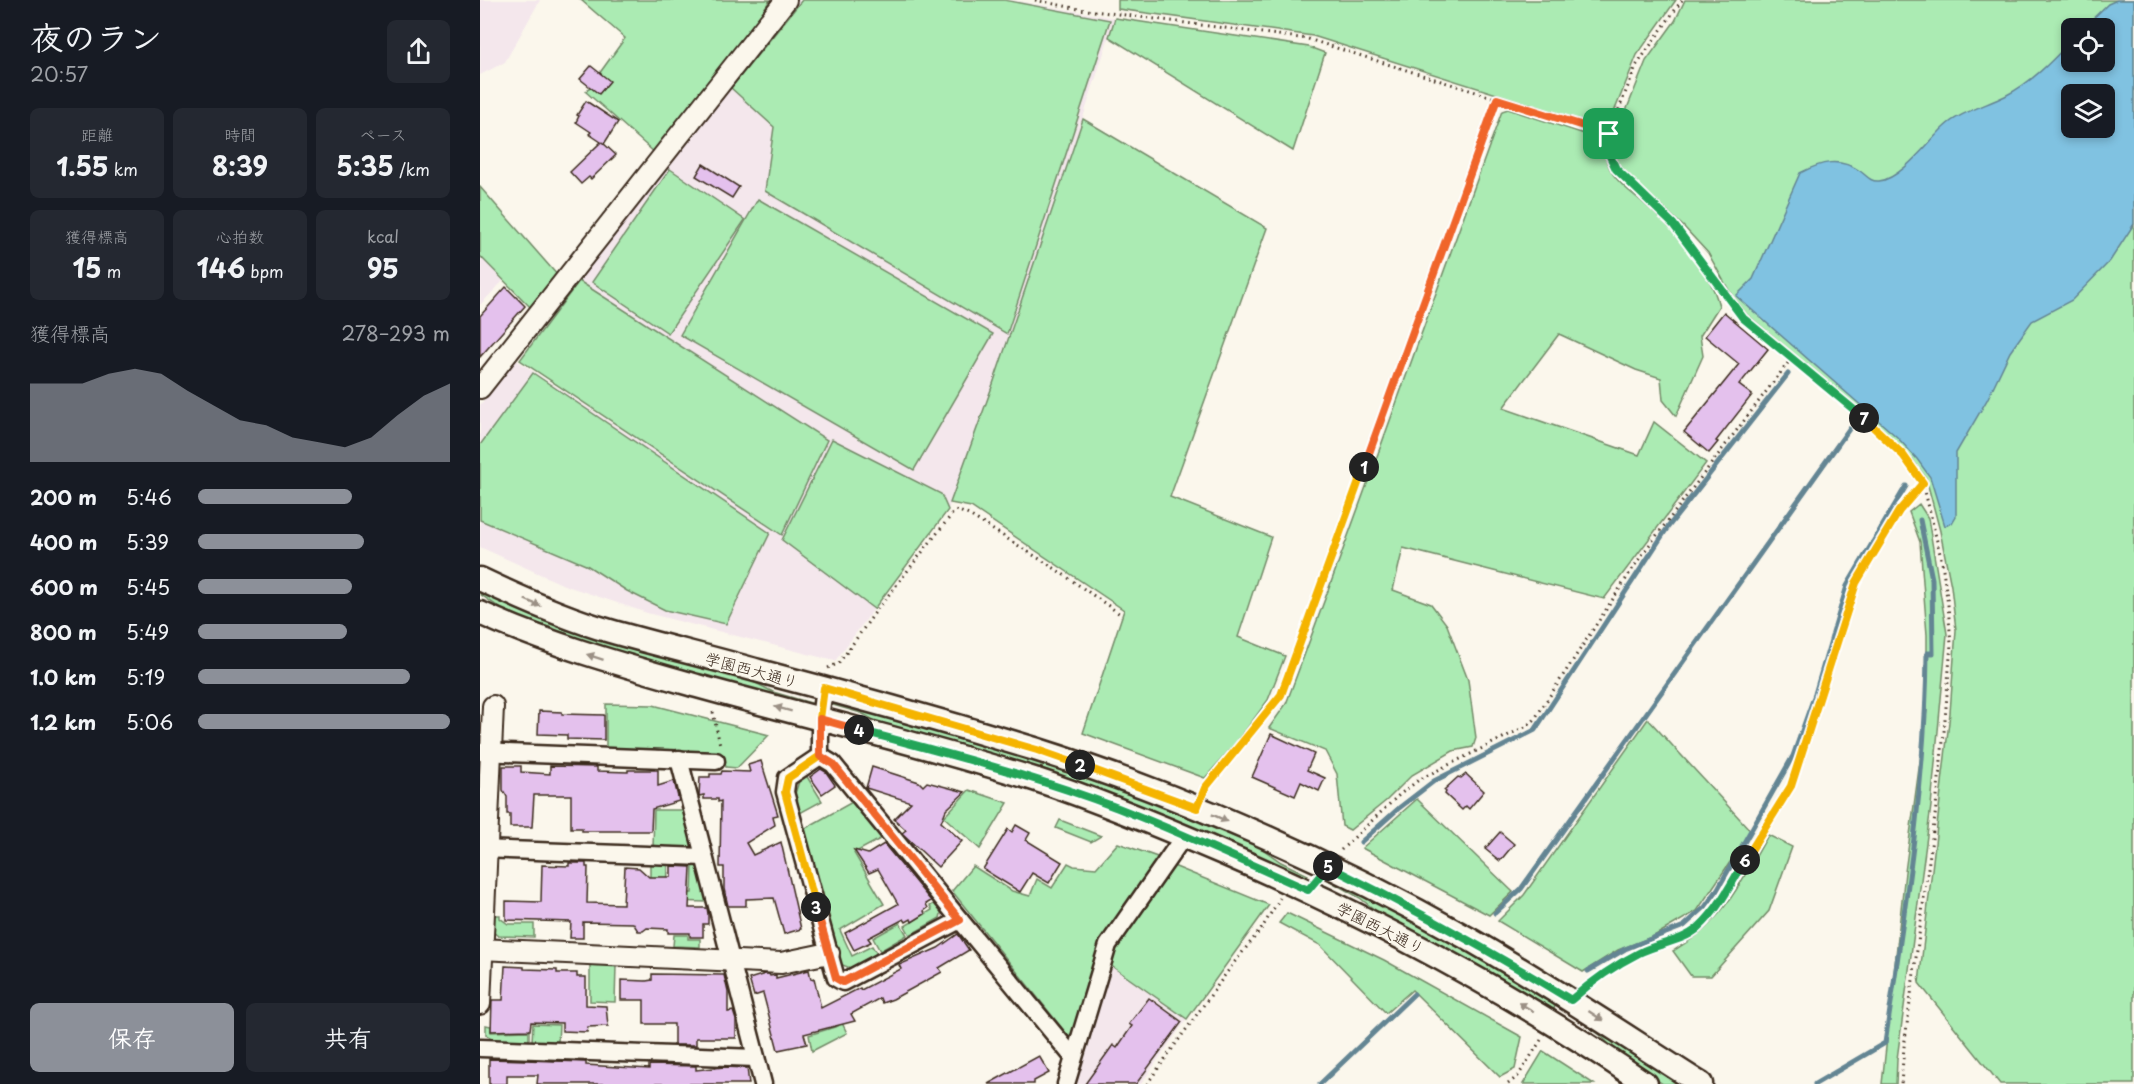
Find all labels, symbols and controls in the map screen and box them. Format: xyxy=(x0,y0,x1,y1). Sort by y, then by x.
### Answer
text: 夜のラン xyxy=(30,11,162,61)
map controls xyxy=(2061,18,2115,138)
button: locate xyxy=(2061,18,2115,72)
button: share xyxy=(387,20,450,83)
text: 20:57 xyxy=(30,59,88,89)
button: layers xyxy=(2061,84,2115,138)
pin xyxy=(1583,108,1634,159)
icon: arrive xyxy=(1592,117,1625,150)
text: 距離 xyxy=(81,122,113,146)
text: 時間 xyxy=(224,122,256,146)
text: ペース xyxy=(359,122,407,146)
text: 1.55 xyxy=(56,146,109,185)
text: 8:39 xyxy=(212,146,268,185)
text: 5:35 xyxy=(336,146,394,185)
text: km xyxy=(109,157,138,181)
text: /km xyxy=(394,157,430,181)
text: 獲得標高 xyxy=(65,224,129,248)
text: 心拍数 xyxy=(216,224,264,248)
text: kcal xyxy=(367,224,399,248)
text: 15 xyxy=(73,248,102,287)
text: 146 xyxy=(196,248,245,287)
text: 95 xyxy=(367,248,399,287)
text: m xyxy=(102,259,121,283)
text: bpm xyxy=(245,259,284,283)
text: 獲得標高 xyxy=(30,318,110,348)
text: 278–293 m xyxy=(341,318,450,348)
pin: 7 xyxy=(1849,403,1879,433)
text: 7 xyxy=(1859,406,1869,430)
pin: 1 xyxy=(1349,452,1379,482)
text: 1 xyxy=(1360,455,1368,479)
text: 200 m xyxy=(30,482,97,512)
text: 5:46 xyxy=(126,482,172,512)
text: 400 m xyxy=(30,527,98,557)
text: 5:39 xyxy=(126,527,169,557)
text: 600 m xyxy=(30,572,98,602)
text: 5:45 xyxy=(126,572,170,602)
one-way arrow xyxy=(525,598,543,608)
text: 800 m xyxy=(30,617,97,647)
text: 5:49 xyxy=(126,617,169,647)
street label: 学園西大通り xyxy=(703,645,801,693)
one-way arrow xyxy=(586,652,604,662)
text: 1.0 km xyxy=(30,662,97,692)
text: 5:19 xyxy=(126,662,165,692)
one-way arrow xyxy=(774,704,792,714)
text: 1.2 km xyxy=(30,707,96,737)
text: 5:06 xyxy=(126,707,173,737)
pin: 4 xyxy=(844,715,874,745)
text: 4 xyxy=(854,718,864,742)
pin: 2 xyxy=(1065,750,1095,780)
text: 2 xyxy=(1074,753,1086,777)
one-way arrow xyxy=(1211,813,1229,823)
pin: 6 xyxy=(1730,845,1760,875)
text: 6 xyxy=(1739,848,1751,872)
pin: 5 xyxy=(1313,851,1343,881)
text: 5 xyxy=(1323,854,1333,878)
pin: 3 xyxy=(801,892,831,922)
text: 3 xyxy=(811,895,821,919)
street label: 学園西大通り xyxy=(1333,895,1429,959)
one-way arrow xyxy=(1517,1002,1534,1012)
button: 保存 xyxy=(30,1003,234,1072)
button: 共有 xyxy=(246,1003,450,1072)
one-way arrow xyxy=(1588,1011,1604,1022)

